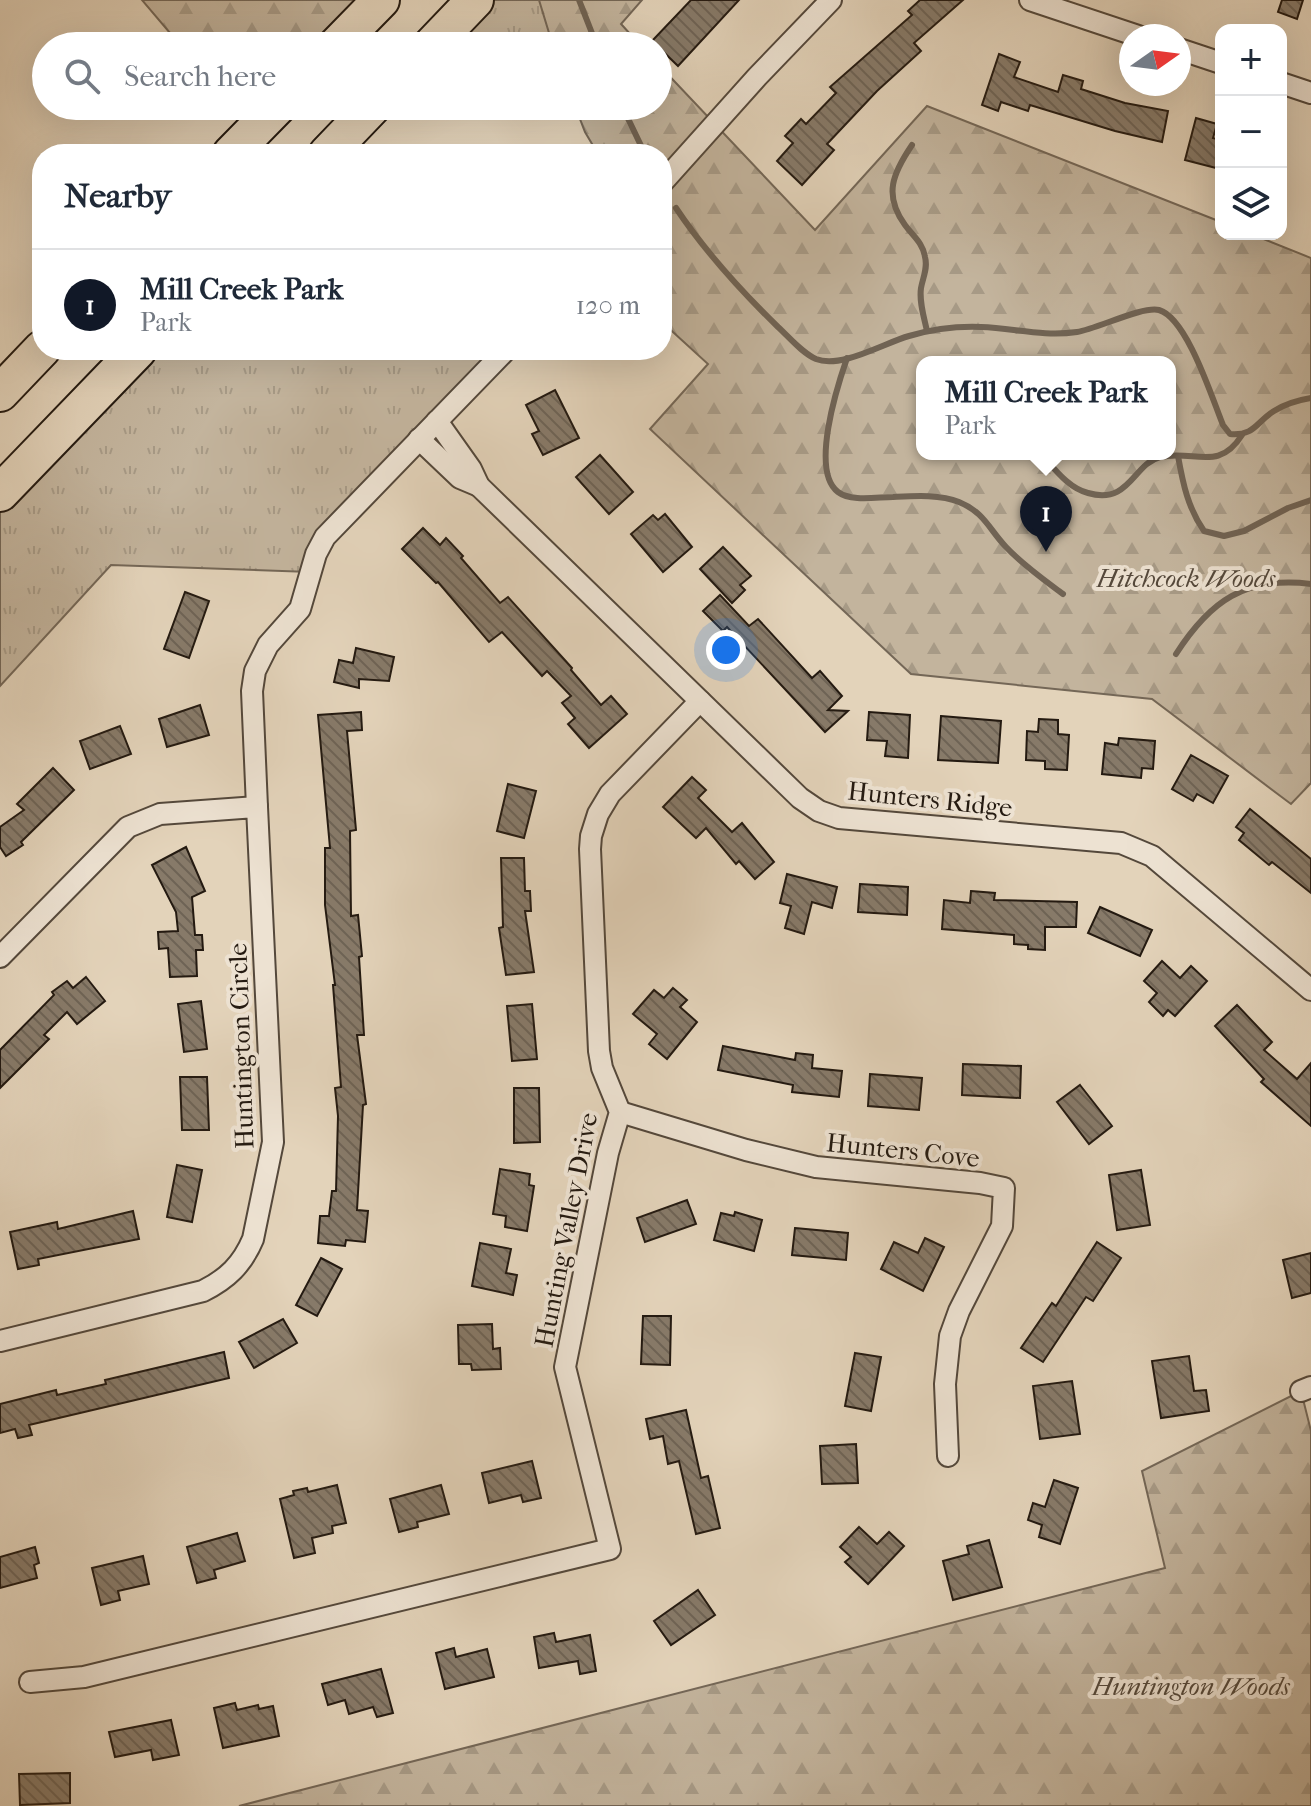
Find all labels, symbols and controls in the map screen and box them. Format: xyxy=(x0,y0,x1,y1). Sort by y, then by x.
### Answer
north arrow xyxy=(1119,24,1191,96)
map controls xyxy=(1215,24,1287,240)
button: + xyxy=(1215,24,1287,96)
search box xyxy=(32,32,672,120)
icon: search xyxy=(60,54,104,98)
text: Search here xyxy=(124,59,276,94)
button: − xyxy=(1215,96,1287,168)
button: layers xyxy=(1215,168,1287,240)
text: Nearby xyxy=(64,176,171,216)
text: Mill Creek Park xyxy=(140,272,343,307)
text: 1 xyxy=(85,290,95,321)
text: 120 m xyxy=(576,290,640,321)
text: Park xyxy=(140,307,192,338)
popup xyxy=(916,356,1176,460)
text: Mill Creek Park xyxy=(944,375,1148,410)
text: Park xyxy=(944,410,996,441)
pin: 1 xyxy=(1020,486,1072,552)
park label: Hitchcock Woods xyxy=(1096,563,1276,594)
your location xyxy=(706,630,746,670)
street label: Hunters Ridge xyxy=(846,775,1014,824)
street label: Huntington Circle xyxy=(222,942,261,1150)
street label: Hunting Valley Drive xyxy=(529,1110,604,1350)
street label: Hunters Cove xyxy=(825,1127,981,1174)
park label: Huntington Woods xyxy=(1091,1671,1291,1702)

